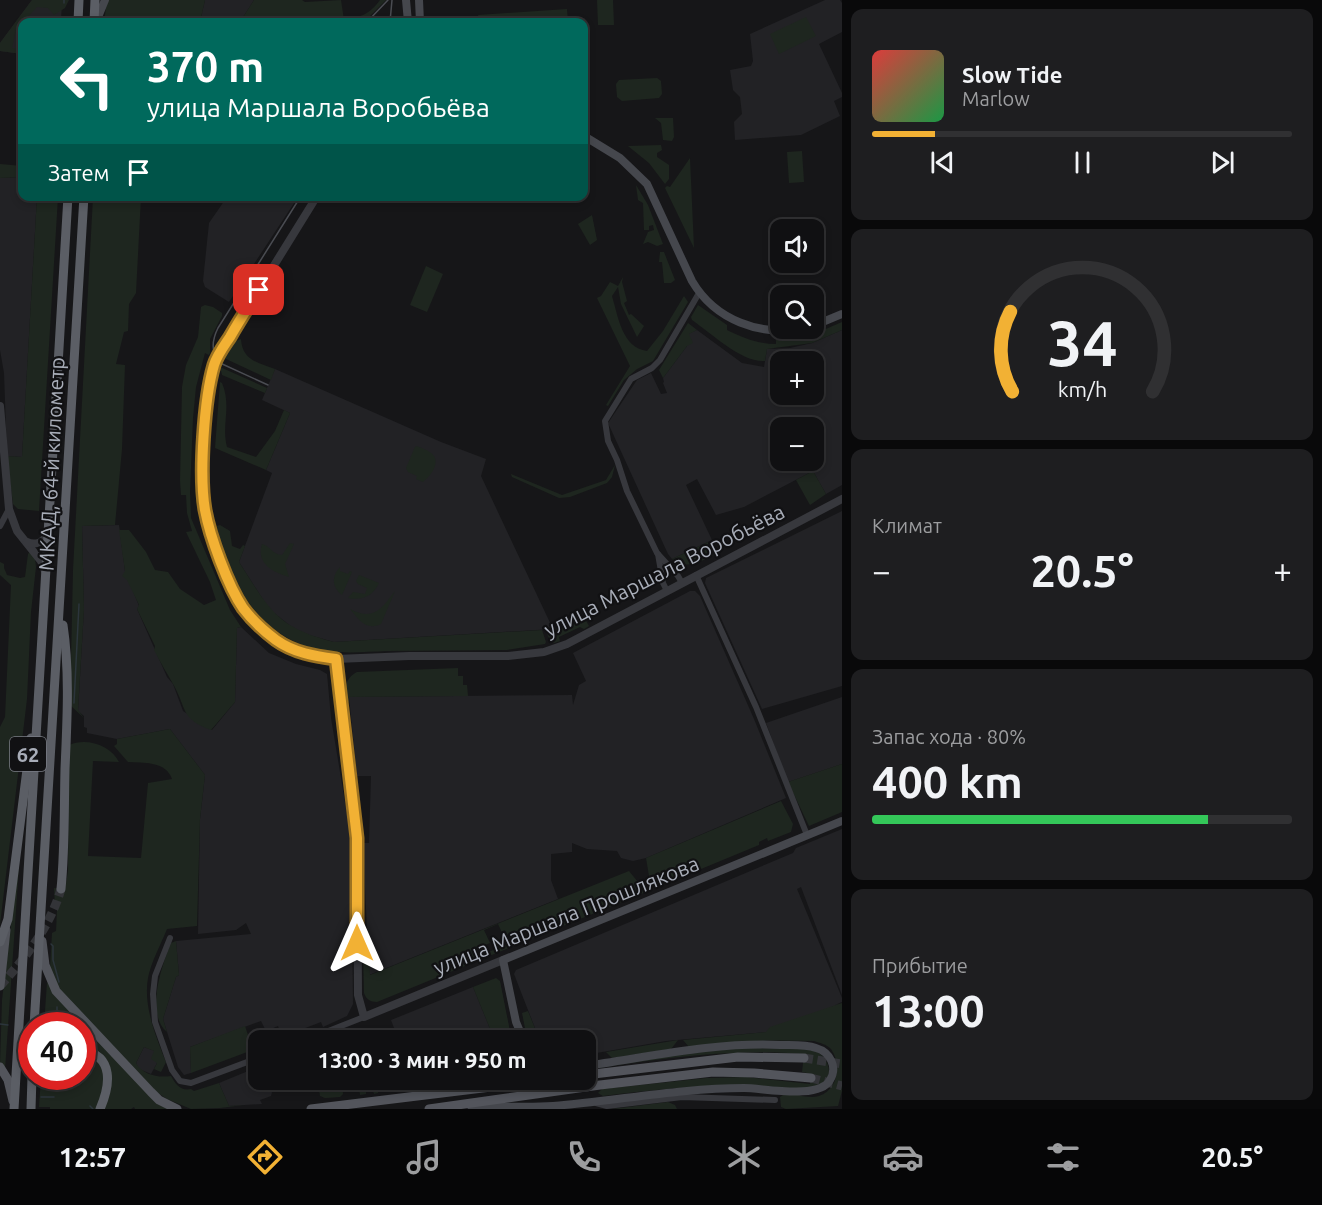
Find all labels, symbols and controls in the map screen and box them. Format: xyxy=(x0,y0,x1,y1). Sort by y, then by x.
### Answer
icon: left xyxy=(48,42,126,120)
text: 370 m xyxy=(147,43,264,90)
text: Slow Tide xyxy=(962,62,1062,87)
text: Marlow xyxy=(962,87,1030,110)
text: улица Маршала Воробьёва xyxy=(147,92,490,122)
icon: previous xyxy=(926,146,959,179)
icon: pause xyxy=(1066,146,1099,179)
icon: next xyxy=(1206,146,1239,179)
icon: arrive xyxy=(122,156,155,189)
text: Затем xyxy=(48,160,110,185)
map controls xyxy=(770,219,824,471)
button: sound xyxy=(770,219,824,273)
pin xyxy=(233,264,284,315)
icon: arrive xyxy=(242,273,275,306)
button: search xyxy=(770,285,824,339)
text: 34 xyxy=(1047,308,1117,378)
button: + xyxy=(770,351,824,405)
street label: МКАД, 64-й километр xyxy=(33,356,69,572)
text: km/h xyxy=(1057,377,1107,401)
button: − xyxy=(770,417,824,471)
street label: улица Маршала Воробьёва xyxy=(540,499,788,641)
text: Климат xyxy=(872,514,942,537)
text: 20.5° xyxy=(1030,545,1134,596)
text: − xyxy=(872,552,891,589)
text: + xyxy=(1273,552,1292,589)
text: Запас хода · 80% xyxy=(872,725,1026,748)
road number: 62 xyxy=(10,737,46,771)
text: 400 km xyxy=(872,756,1023,807)
street label: улица Маршала Прошлякова xyxy=(430,851,702,979)
position arrow xyxy=(325,911,389,975)
text: Прибытие xyxy=(872,954,968,977)
text: 13:00 xyxy=(872,985,985,1036)
speed limit sign: 40 xyxy=(18,1012,96,1090)
text: 13:00 · 3 мин · 950 m xyxy=(318,1047,526,1072)
icon: directions xyxy=(244,1136,286,1178)
icon: music xyxy=(403,1136,445,1178)
icon: phone xyxy=(563,1136,605,1178)
icon: climate xyxy=(723,1136,765,1178)
icon: car xyxy=(882,1136,924,1178)
icon: filters xyxy=(1042,1136,1084,1178)
text: 12:57 xyxy=(59,1142,126,1172)
text: 20.5° xyxy=(1201,1142,1263,1172)

